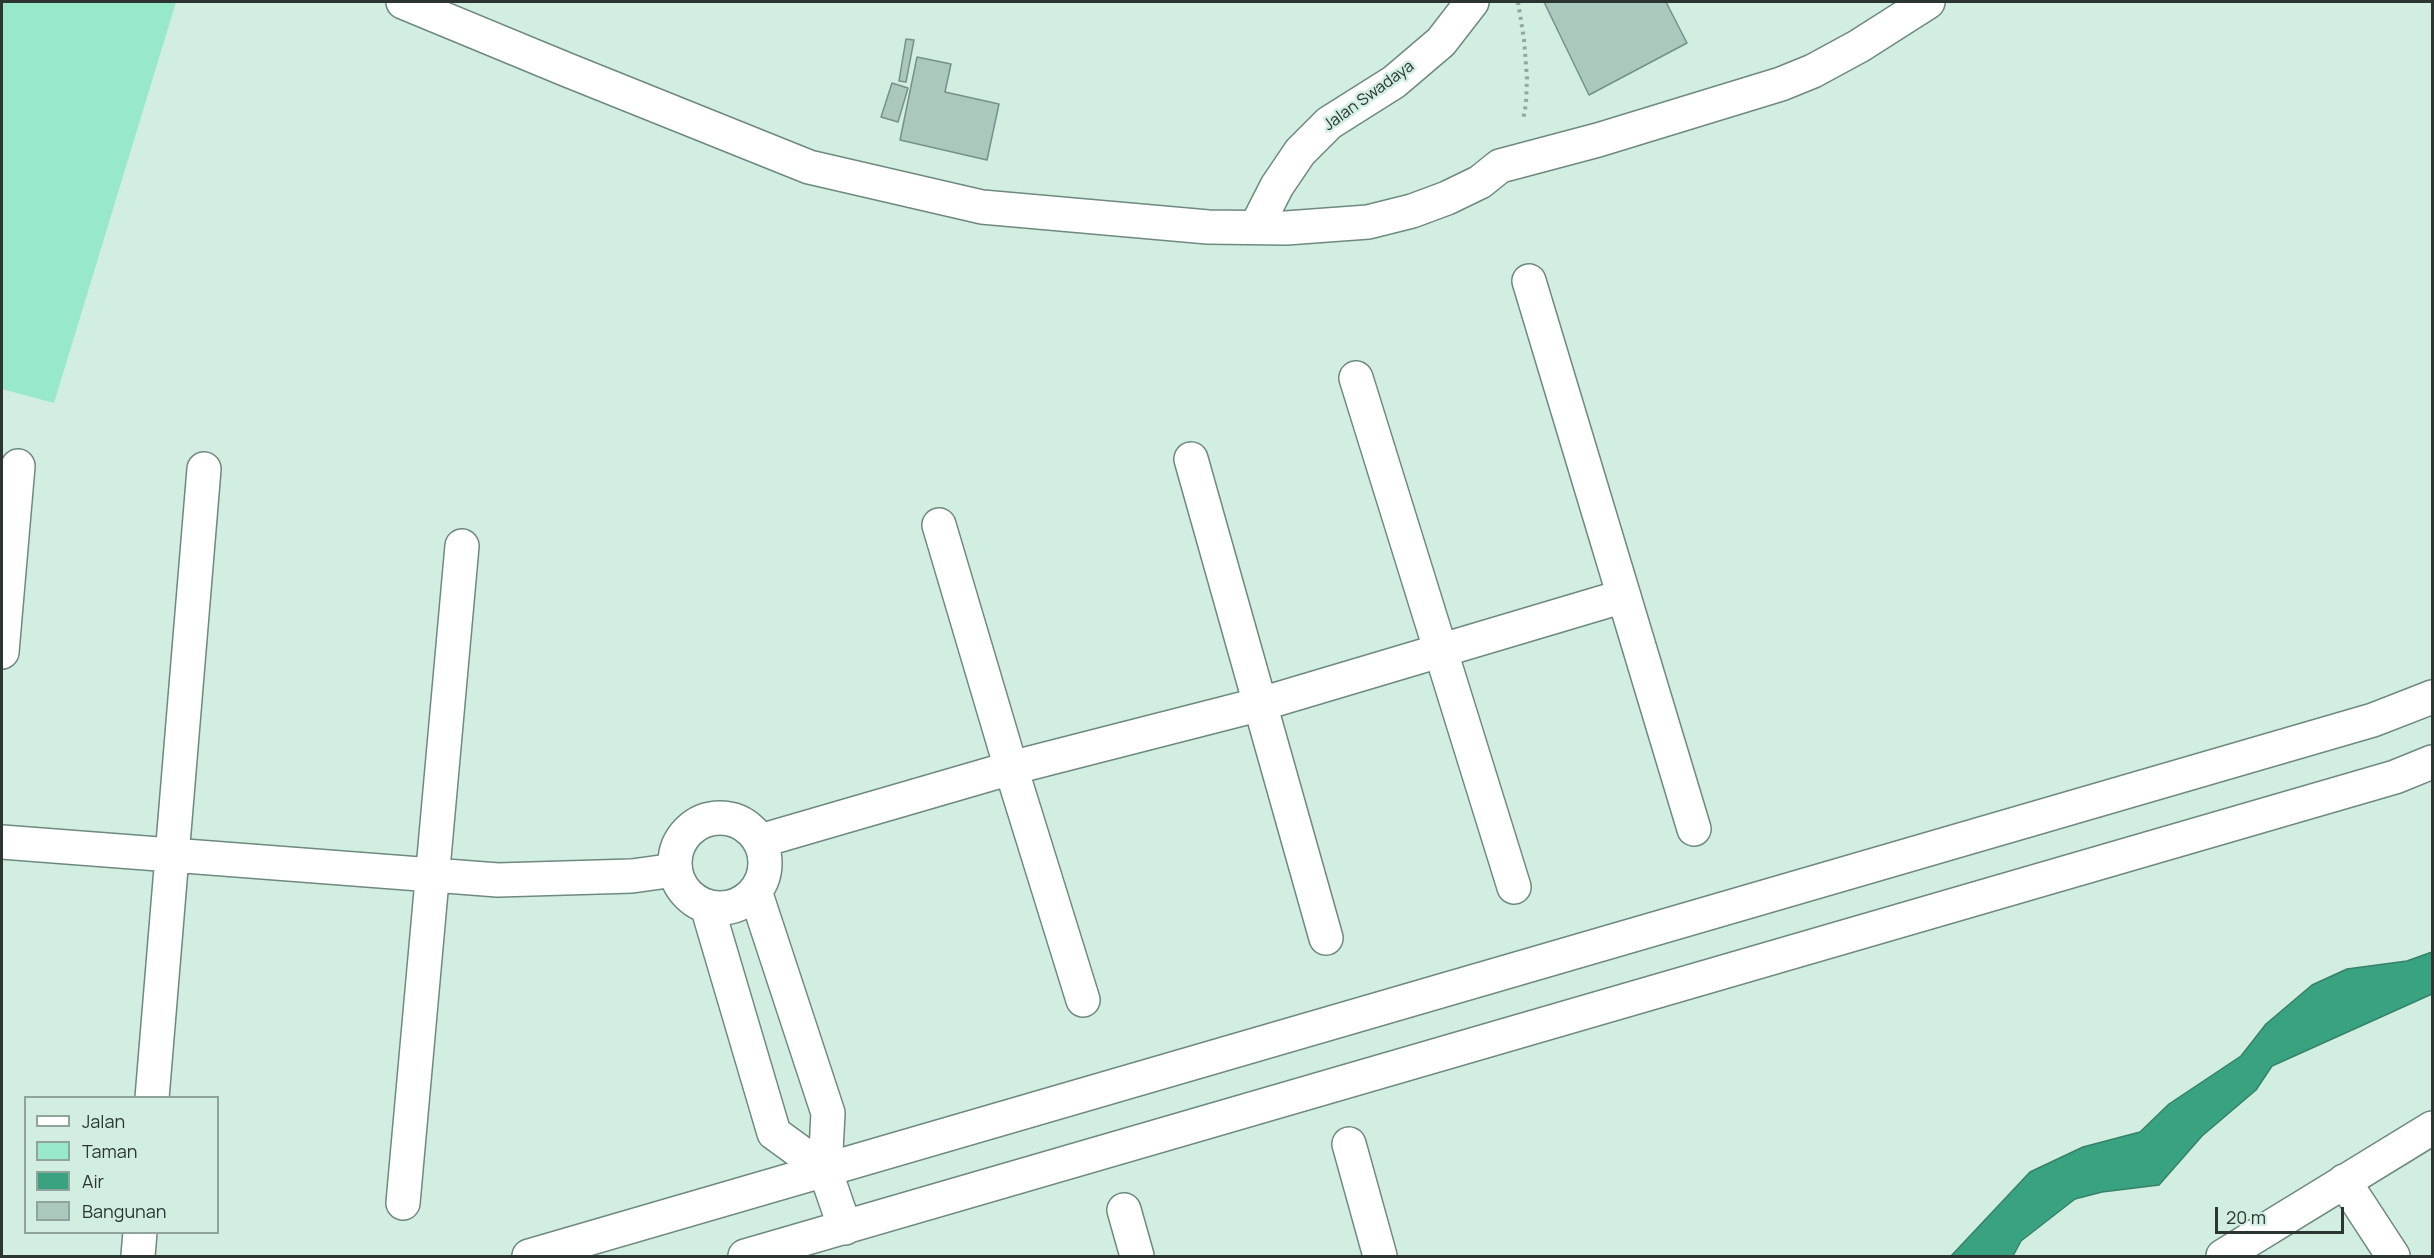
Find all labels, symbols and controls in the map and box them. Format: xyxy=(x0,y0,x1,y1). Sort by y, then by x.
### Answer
street label: Jalan Swadaya xyxy=(1320,57,1418,135)
legend xyxy=(24,1096,219,1234)
text: Jalan xyxy=(82,1109,125,1133)
text: Taman xyxy=(82,1139,137,1163)
text: Air xyxy=(82,1169,104,1193)
scale bar xyxy=(2218,1195,2347,1233)
text: Bangunan xyxy=(82,1199,166,1223)
text: 20 m xyxy=(2226,1205,2266,1229)

